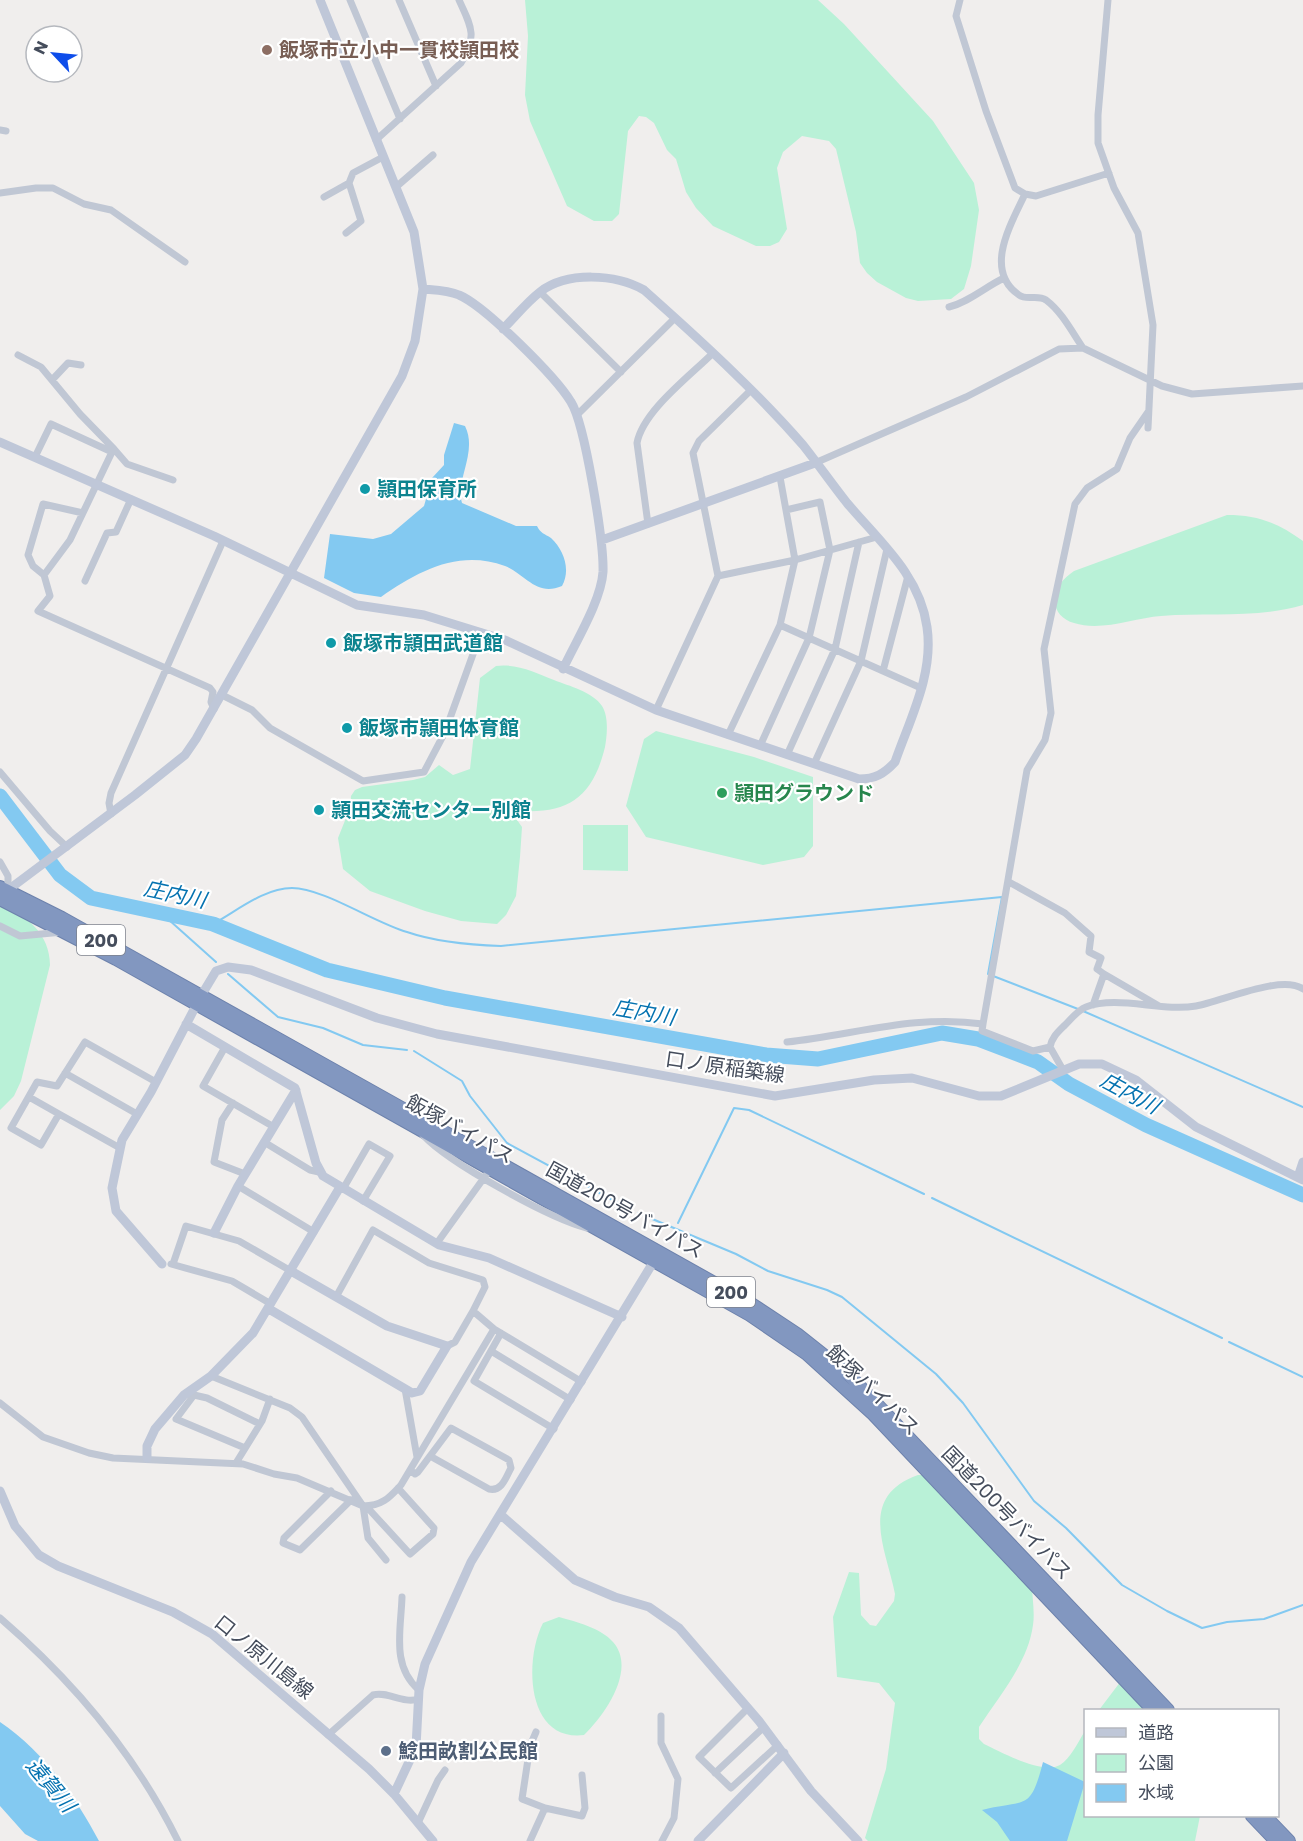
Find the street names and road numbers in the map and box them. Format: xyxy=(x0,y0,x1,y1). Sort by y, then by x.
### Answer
road number: 200 xyxy=(77,925,125,955)
street label: 口ノ原稲築線 xyxy=(664,1045,786,1089)
street label: 飯塚バイパス xyxy=(401,1088,519,1170)
street label: 国道200号バイパス xyxy=(541,1155,709,1265)
road number: 200 xyxy=(707,1277,755,1307)
street label: 飯塚バイパス xyxy=(820,1338,926,1442)
street label: 国道200号バイパス xyxy=(936,1440,1078,1586)
street label: 口ノ原川島線 xyxy=(209,1608,319,1706)

